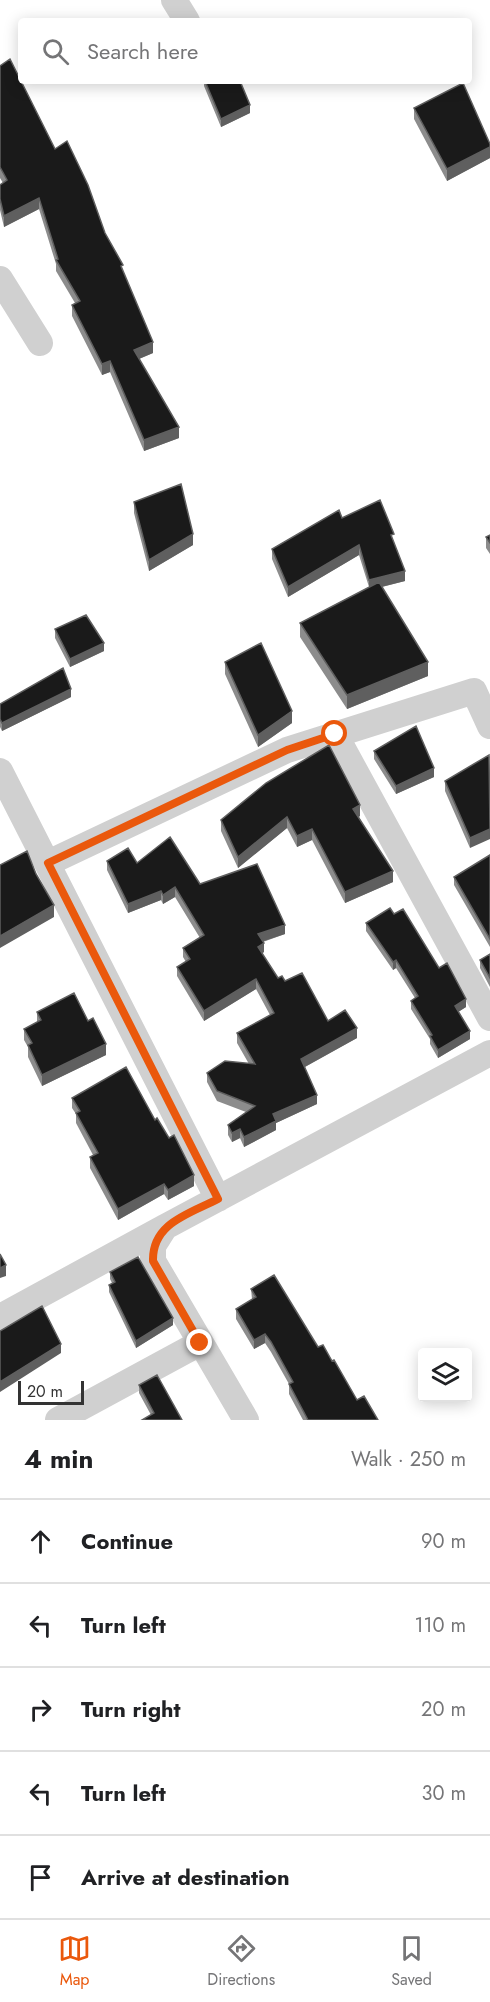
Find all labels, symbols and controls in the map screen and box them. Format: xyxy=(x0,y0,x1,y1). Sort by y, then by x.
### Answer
search box xyxy=(18,18,472,84)
icon: search xyxy=(39,35,72,68)
text: Search here xyxy=(87,35,198,67)
route start xyxy=(321,720,347,746)
route end xyxy=(186,1329,212,1355)
map controls xyxy=(418,1348,472,1402)
button: layers xyxy=(418,1348,472,1402)
scale bar xyxy=(18,1378,84,1406)
text: 20 m xyxy=(27,1380,63,1403)
text: 4 min xyxy=(24,1440,93,1478)
text: Walk · 250 m xyxy=(351,1445,466,1474)
icon: ahead xyxy=(24,1525,57,1558)
text: Continue xyxy=(81,1525,173,1557)
text: 90 m xyxy=(421,1527,466,1556)
icon: left xyxy=(24,1609,57,1642)
text: Turn left xyxy=(81,1609,166,1641)
text: 110 m xyxy=(414,1611,466,1640)
icon: right xyxy=(24,1693,57,1726)
text: Turn right xyxy=(81,1693,181,1725)
text: 20 m xyxy=(421,1695,466,1724)
icon: left xyxy=(24,1777,57,1810)
text: Turn left xyxy=(81,1777,166,1809)
text: 30 m xyxy=(421,1779,466,1808)
icon: arrive xyxy=(24,1861,57,1894)
text: Arrive at destination xyxy=(81,1861,290,1893)
tab: Map xyxy=(58,1932,91,1991)
tab: Directions xyxy=(207,1932,275,1991)
tab: Saved xyxy=(391,1932,432,1991)

